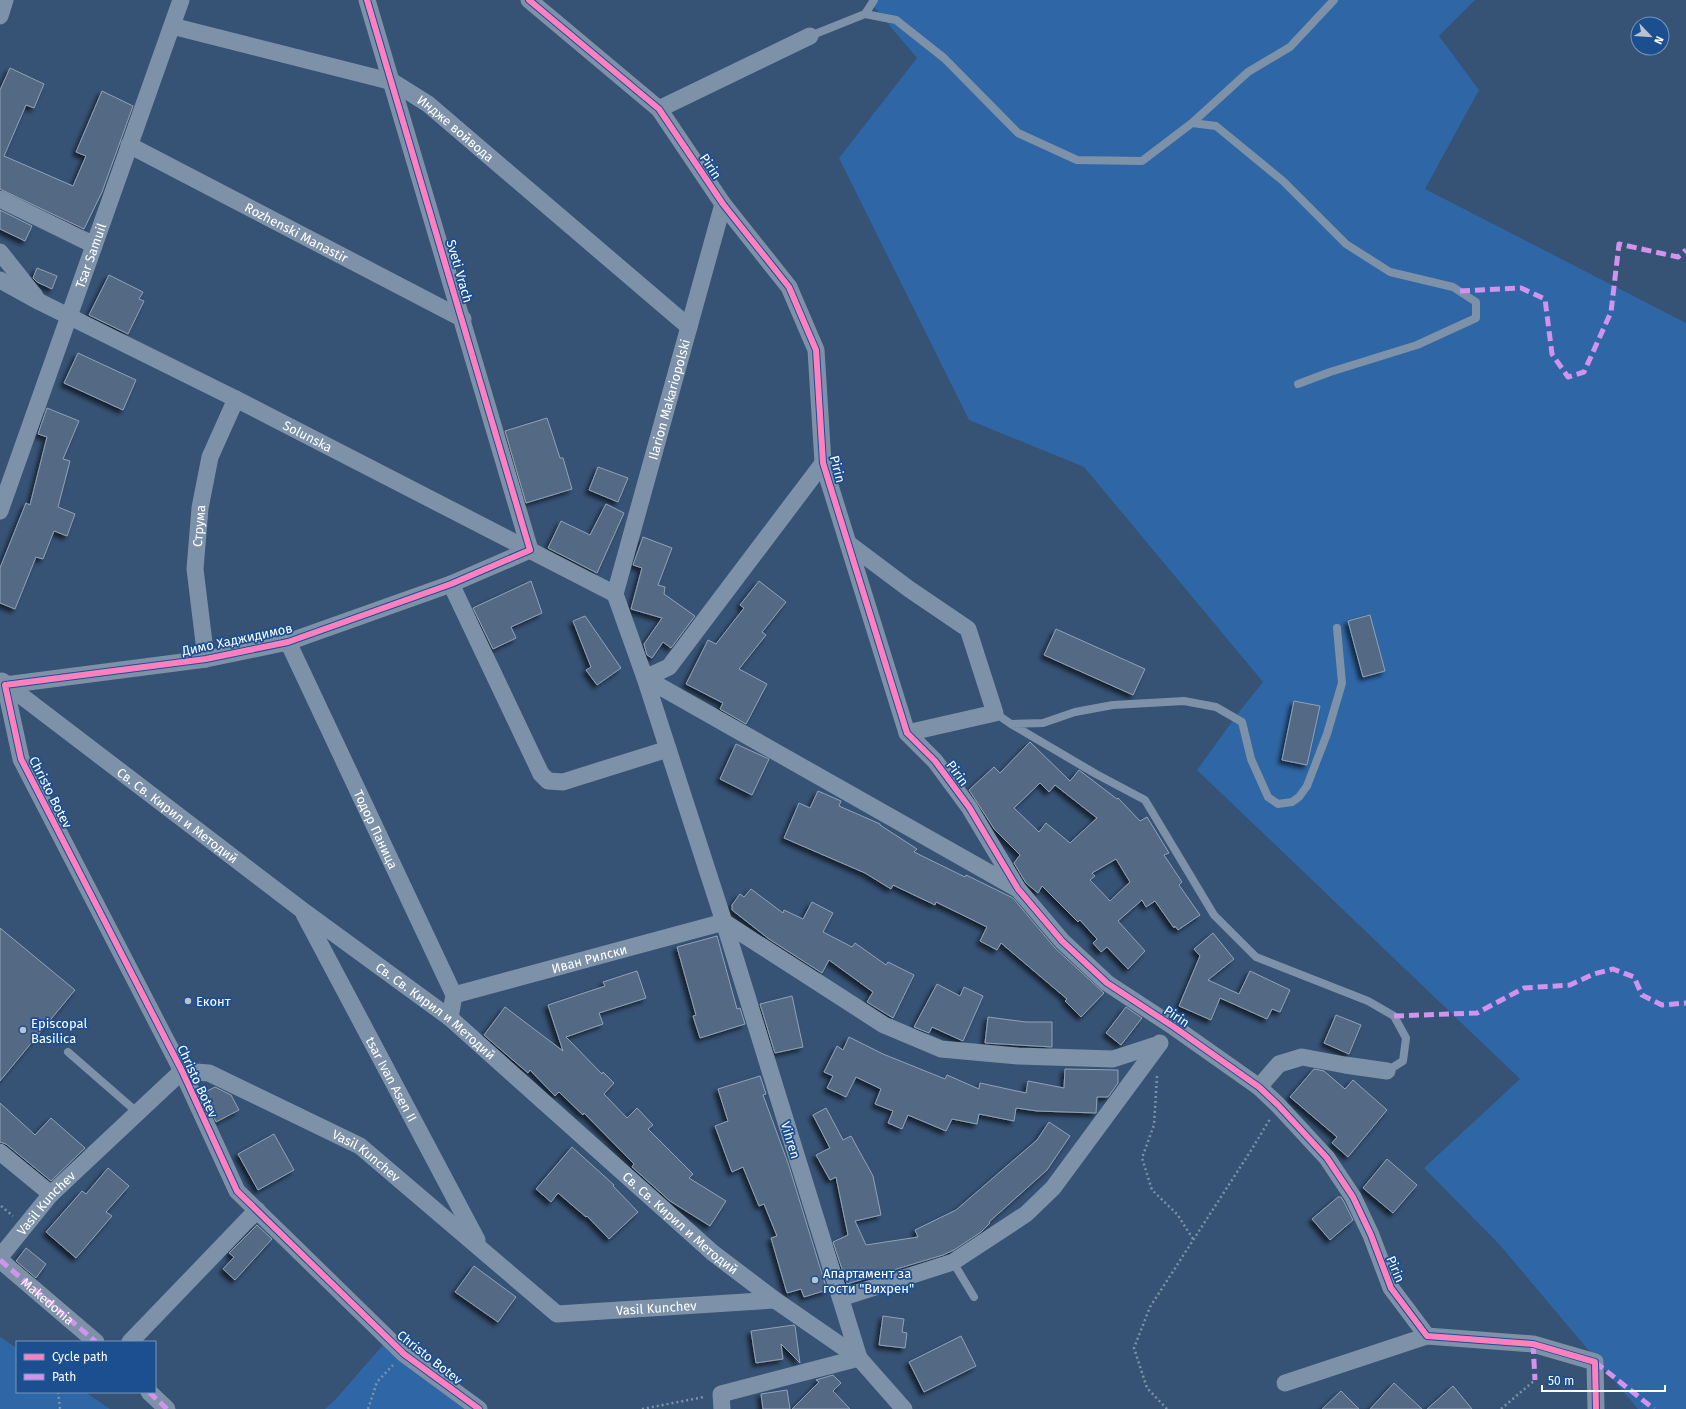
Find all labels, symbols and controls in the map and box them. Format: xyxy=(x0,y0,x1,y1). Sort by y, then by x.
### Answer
north arrow xyxy=(1630,16,1670,56)
text: N xyxy=(1651,34,1666,46)
street label: Индже войвода xyxy=(414,92,497,165)
street label: Pirin xyxy=(697,151,725,182)
street label: Rozhenski Manastir xyxy=(242,200,351,266)
street label: Tsar Samuil xyxy=(73,221,109,290)
street label: Sveti Vrach xyxy=(443,238,476,304)
street label: Ilarion Makariopolski xyxy=(646,337,693,462)
street label: Solunska xyxy=(280,417,335,455)
street label: Pirin xyxy=(827,454,848,484)
street label: Струма xyxy=(190,504,208,548)
street label: Димо Хаджидимов xyxy=(179,620,294,659)
street label: Christo Botev xyxy=(26,754,75,831)
street label: Pirin xyxy=(943,758,972,789)
street label: Св. Св. Кирил и Методий xyxy=(114,765,241,866)
street label: Тодор Паница xyxy=(351,788,401,871)
street label: Иван Рилски xyxy=(550,942,629,976)
street label: Св. Св. Кирил и Методий xyxy=(373,959,498,1063)
place label: Еконт xyxy=(196,994,231,1009)
marker: Еконт xyxy=(183,996,193,1006)
street label: Pirin xyxy=(1161,1002,1192,1030)
place label: Еpiscopal Basilica xyxy=(31,1016,87,1046)
marker: Еpiscopal Basilica xyxy=(18,1025,28,1035)
street label: tsar Ivan Asen II xyxy=(363,1034,420,1124)
street label: Christo Botev xyxy=(174,1042,221,1120)
street label: Vihren xyxy=(778,1120,803,1160)
street label: Vasil Kunchev xyxy=(330,1127,404,1185)
street label: Vasil Kunchev xyxy=(14,1168,79,1238)
street label: Св. Св. Кирил и Методий xyxy=(619,1169,741,1277)
street label: Pirin xyxy=(1383,1254,1408,1285)
place label: Апартамент за гости "Вихрен" xyxy=(823,1266,914,1296)
street label: Makedonia xyxy=(18,1275,77,1328)
marker: Апартамент за гости "Вихрен" xyxy=(810,1275,820,1285)
street label: Vasil Kunchev xyxy=(616,1298,698,1318)
street label: Christo Botev xyxy=(394,1327,466,1388)
legend xyxy=(16,1341,156,1393)
text: Cycle path xyxy=(52,1350,108,1364)
scale bar xyxy=(1542,1367,1665,1393)
text: Path xyxy=(52,1370,76,1384)
text: 50 m xyxy=(1548,1374,1574,1388)

